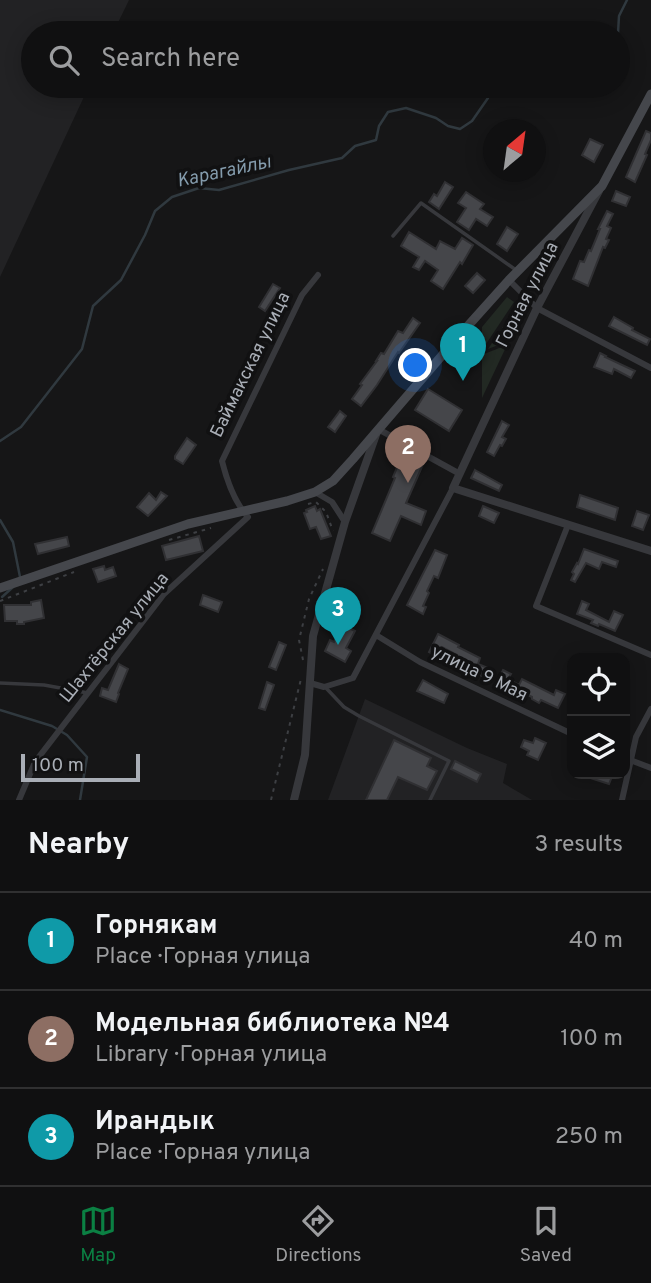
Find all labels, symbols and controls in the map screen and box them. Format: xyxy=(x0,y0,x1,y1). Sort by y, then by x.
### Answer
search box xyxy=(21,21,630,98)
icon: search xyxy=(45,41,83,79)
text: Search here xyxy=(101,43,240,76)
north arrow xyxy=(483,119,546,182)
water label: Карагайлы xyxy=(175,150,274,194)
street label: Горная улица xyxy=(492,238,564,352)
street label: Баймакская улица xyxy=(206,288,296,442)
pin: 1 xyxy=(440,323,486,381)
your location xyxy=(398,348,432,382)
pin: 2 xyxy=(385,425,431,483)
street label: Шахтёрская улица xyxy=(55,568,175,708)
pin: 3 xyxy=(315,587,361,645)
street label: улица 9 Мая xyxy=(427,641,531,707)
map controls xyxy=(567,653,630,779)
button: locate xyxy=(567,653,630,716)
button: layers xyxy=(567,716,630,779)
scale bar xyxy=(21,751,140,783)
text: 100 m xyxy=(32,754,84,778)
text: Nearby xyxy=(28,827,129,864)
text: 3 results xyxy=(534,831,623,860)
text: Горнякам xyxy=(95,910,217,943)
text: 1 xyxy=(46,927,56,956)
text: 40 m xyxy=(569,927,623,956)
text: Place · Горная улица xyxy=(95,943,310,972)
text: Модельная библиотека №4 xyxy=(95,1008,450,1041)
text: 2 xyxy=(44,1025,58,1054)
text: 100 m xyxy=(560,1025,623,1054)
text: Library · Горная улица xyxy=(95,1041,327,1070)
text: Ирандык xyxy=(95,1106,215,1139)
text: 3 xyxy=(44,1123,58,1152)
text: 250 m xyxy=(555,1123,623,1152)
text: Place · Горная улица xyxy=(95,1139,310,1168)
tab: Map xyxy=(79,1202,117,1268)
tab: Directions xyxy=(275,1202,362,1268)
tab: Saved xyxy=(520,1202,572,1268)

